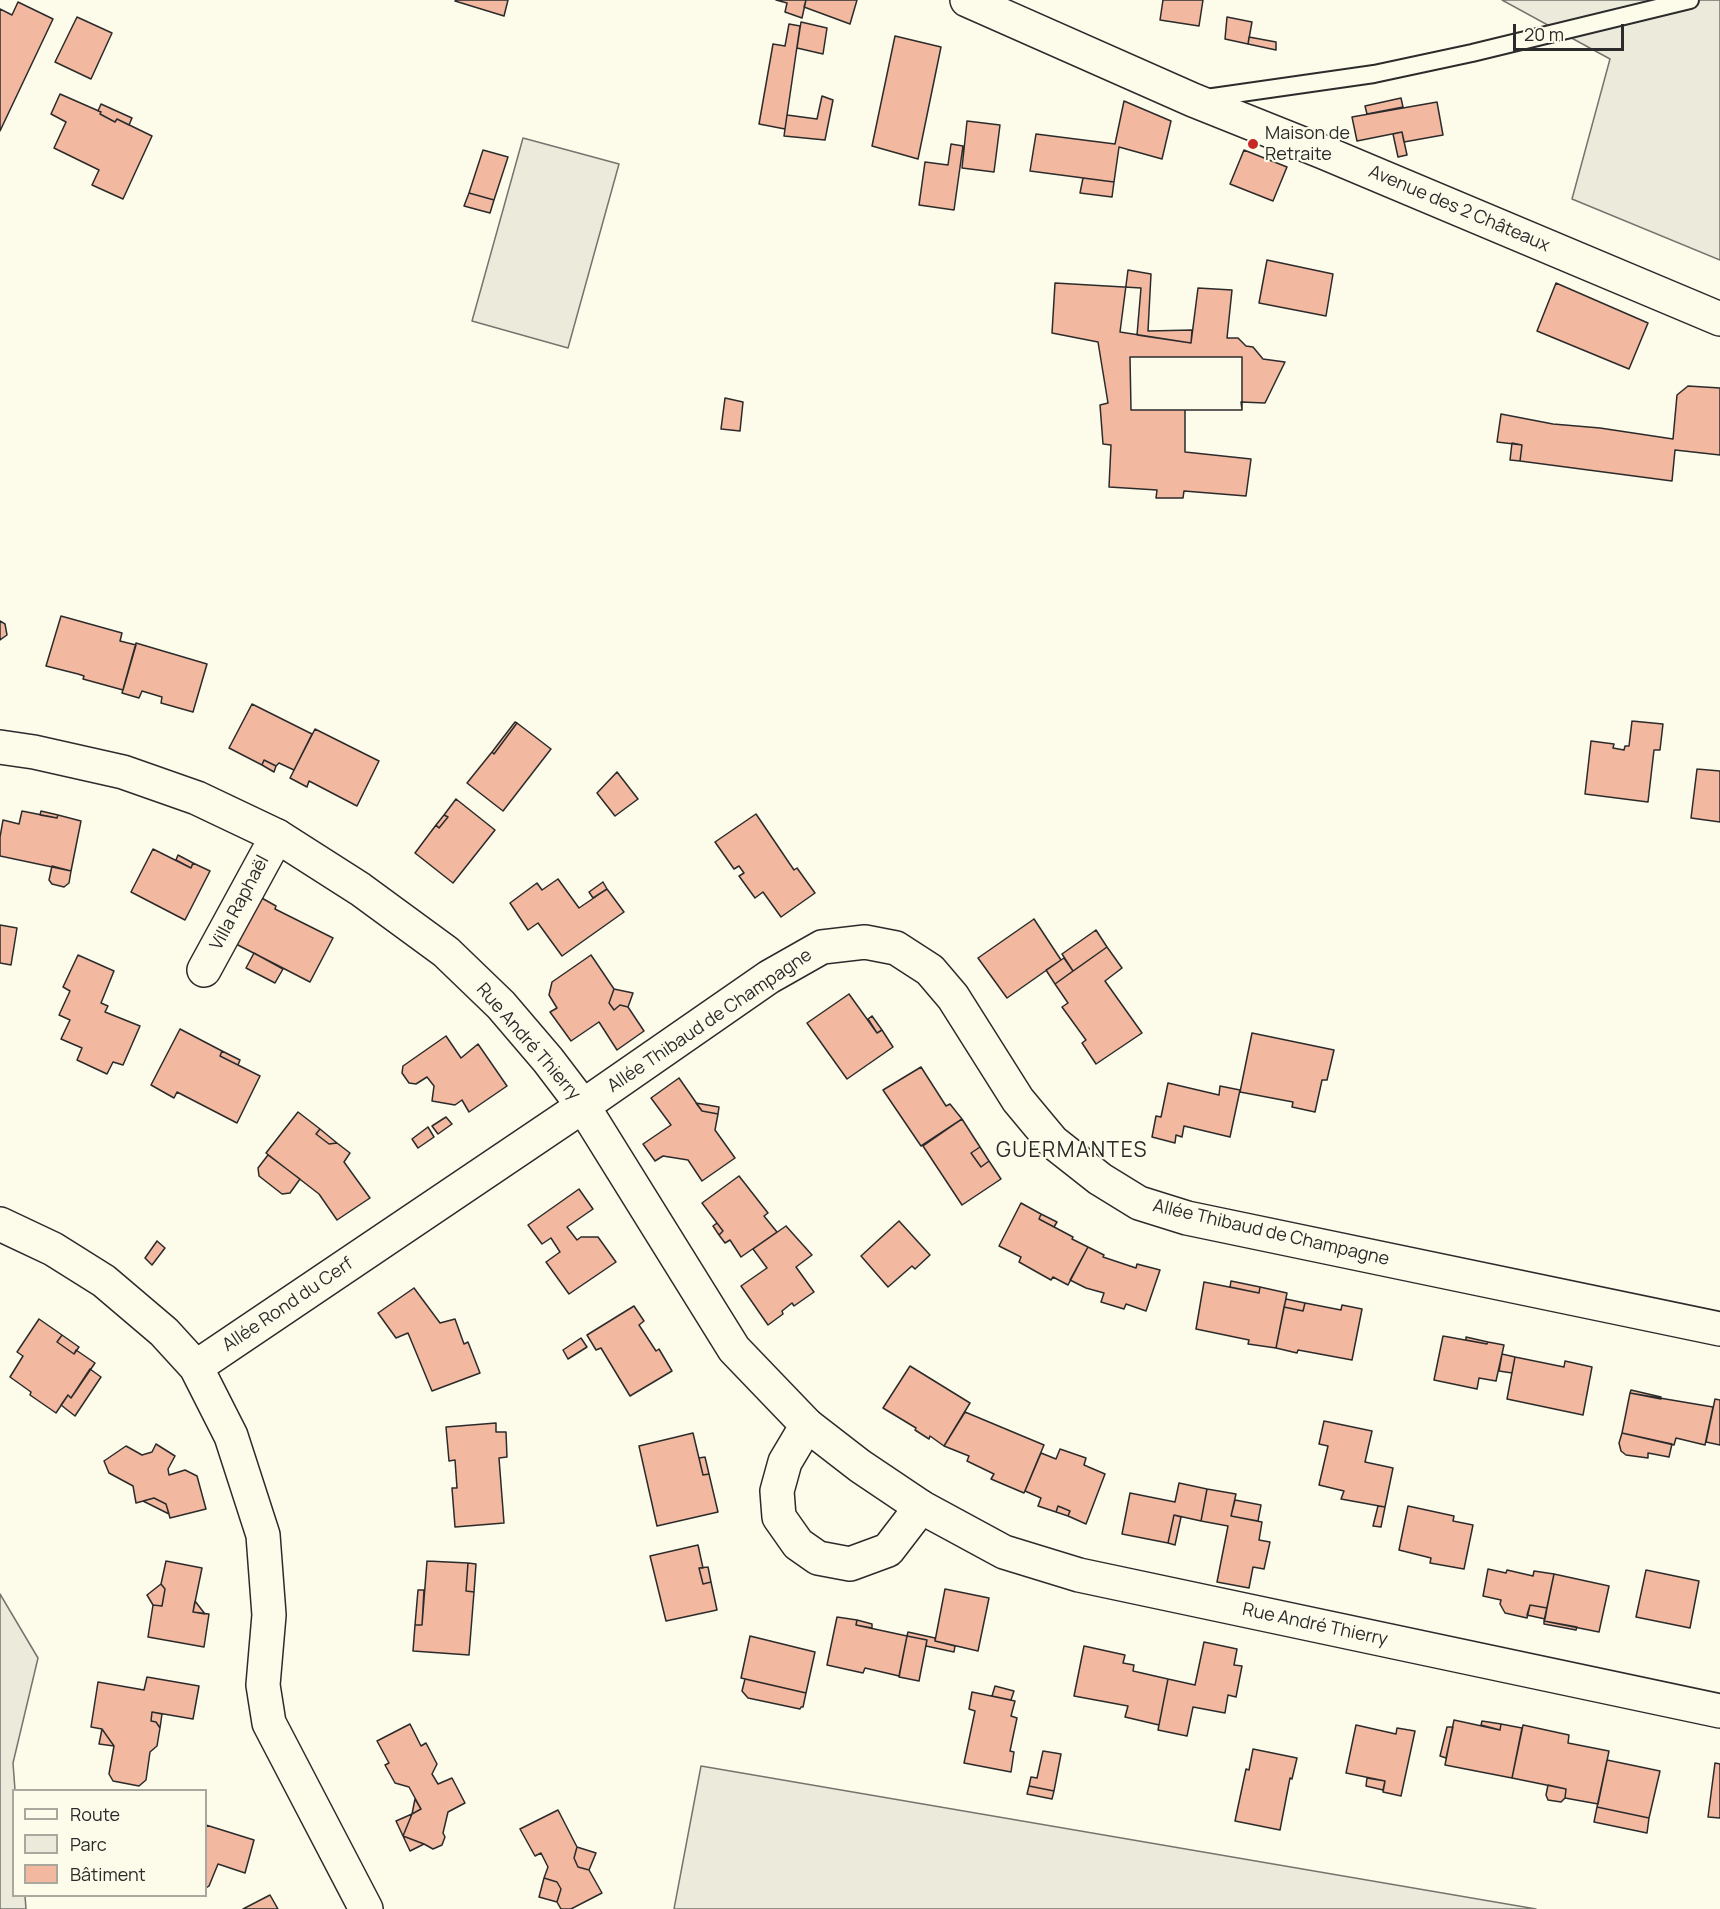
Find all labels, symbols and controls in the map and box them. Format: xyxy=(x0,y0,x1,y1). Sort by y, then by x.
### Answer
scale bar xyxy=(1516,12,1627,50)
text: 20 m xyxy=(1524,22,1564,46)
place label: Maison de Retraite xyxy=(1265,123,1350,166)
marker: Maison de Retraite xyxy=(1246,137,1260,151)
street label: Avenue des 2 Châteaux xyxy=(1365,161,1553,257)
street label: Villa Raphaël xyxy=(206,852,274,954)
street label: Allée Thibaud de Champagne xyxy=(604,944,816,1098)
street label: Rue André Thierry xyxy=(471,979,585,1105)
district label: GUERMANTES xyxy=(996,1138,1148,1164)
street label: Allée Thibaud de Champagne xyxy=(1151,1195,1391,1271)
street label: Allée Rond du Cerf xyxy=(219,1253,357,1357)
street label: Rue André Thierry xyxy=(1240,1599,1390,1651)
legend xyxy=(12,1789,207,1897)
text: Route xyxy=(70,1802,120,1826)
text: Parc xyxy=(70,1832,107,1856)
text: Bâtiment xyxy=(70,1862,146,1886)

